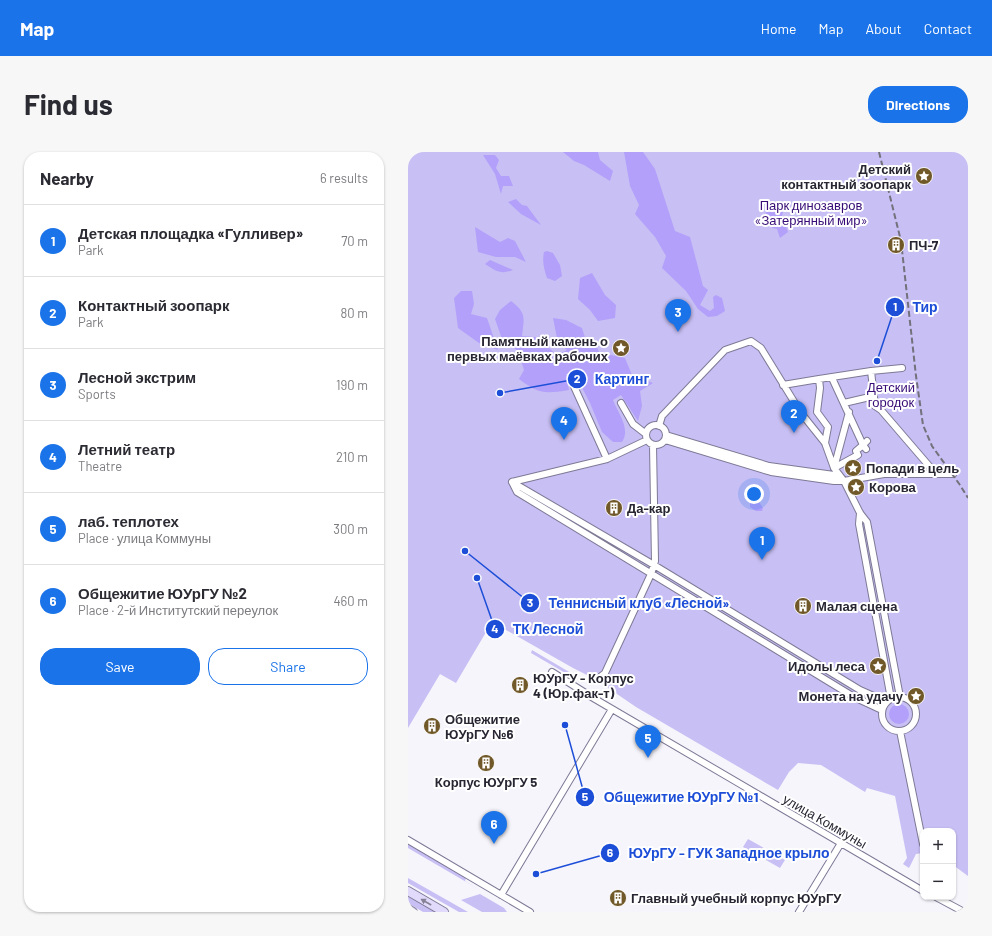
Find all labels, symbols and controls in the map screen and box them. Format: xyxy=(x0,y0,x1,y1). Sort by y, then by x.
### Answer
text: Map xyxy=(20,17,54,40)
text: Home xyxy=(761,20,797,37)
text: Map xyxy=(819,20,843,37)
text: About xyxy=(865,20,902,37)
text: Contact xyxy=(924,20,972,37)
button: Directions xyxy=(868,86,968,123)
text: Find us xyxy=(24,87,113,121)
place label: Детский контактный зоопарк xyxy=(781,161,911,192)
place icon: Детский контактный зоопарк xyxy=(914,166,934,186)
text: Nearby xyxy=(40,168,94,188)
text: 6 results xyxy=(320,170,368,186)
park label: Парк динозавров «Затерянный мир» xyxy=(755,197,868,228)
text: Детская площадка «Гулливер» xyxy=(78,224,303,242)
text: 1 xyxy=(51,233,55,249)
text: 70 m xyxy=(341,233,368,249)
building icon: ПЧ-7 xyxy=(886,235,906,255)
place label: ПЧ-7 xyxy=(909,237,939,253)
text: Park xyxy=(78,242,104,258)
callout: Тир xyxy=(885,294,946,320)
text: Контактный зоопарк xyxy=(78,296,230,314)
text: Тир xyxy=(912,298,938,315)
pin: 3 xyxy=(665,299,691,332)
text: 1 xyxy=(893,299,897,313)
text: 2 xyxy=(49,305,57,321)
text: 80 m xyxy=(341,305,368,321)
text: Park xyxy=(78,314,104,330)
place label: Памятный камень о первых маёвках рабочих xyxy=(447,333,609,364)
place icon: Памятный камень о первых маёвках рабочих xyxy=(611,338,631,358)
callout: Картинг xyxy=(567,366,657,392)
text: Лесной экстрим xyxy=(78,368,196,386)
text: Картинг xyxy=(595,370,649,387)
text: 2 xyxy=(574,371,581,385)
text: 3 xyxy=(49,377,57,393)
text: 190 m xyxy=(336,377,368,393)
park label: Детский городок xyxy=(867,379,915,410)
text: Sports xyxy=(78,386,116,402)
pin: 2 xyxy=(781,400,807,433)
pin: 4 xyxy=(551,407,577,440)
text: Летний театр xyxy=(78,440,175,458)
text: 4 xyxy=(49,449,57,465)
text: 210 m xyxy=(336,449,368,465)
text: Theatre xyxy=(78,458,122,474)
place icon: Попади в цель xyxy=(843,458,863,478)
place label: Попади в цель xyxy=(866,460,959,476)
place icon: Корова xyxy=(846,477,866,497)
place label: Корова xyxy=(869,479,917,495)
your location xyxy=(744,484,764,504)
building icon: Да-кар xyxy=(604,498,624,518)
place label: Да-кар xyxy=(627,500,671,516)
text: лаб. теплотех xyxy=(78,512,179,530)
text: 5 xyxy=(49,521,57,537)
text: 300 m xyxy=(333,521,368,537)
pin: 1 xyxy=(749,527,775,560)
text: Place · улица Коммуны xyxy=(78,530,211,546)
text: Общежитие ЮУрГУ №2 xyxy=(78,584,247,602)
callout: Теннисный клуб «Лесной» xyxy=(520,590,737,616)
text: 6 xyxy=(50,593,56,609)
text: 460 m xyxy=(333,593,368,609)
text: Теннисный клуб «Лесной» xyxy=(549,594,729,611)
text: 3 xyxy=(527,595,533,609)
building icon: Малая сцена xyxy=(793,596,813,616)
place label: Малая сцена xyxy=(816,598,898,614)
text: Place · 2-й Институтский переулок xyxy=(78,602,278,618)
callout: ТК Лесной xyxy=(485,616,591,642)
text: ТК Лесной xyxy=(513,620,583,637)
text: 4 xyxy=(491,621,499,635)
button: Save xyxy=(40,648,200,685)
button: Share xyxy=(208,648,368,685)
place icon: Идолы леса xyxy=(868,656,888,676)
place label: Идолы леса xyxy=(788,658,866,674)
place label: ЮУрГУ - Корпус 4 (Юр.фак-т) xyxy=(533,670,634,701)
building icon: ЮУрГУ - Корпус 4 (Юр.фак-т) xyxy=(510,675,530,695)
place icon: Монета на удачу xyxy=(906,686,926,706)
place label: Монета на удачу xyxy=(799,688,904,704)
place label: Общежитие ЮУрГУ №6 xyxy=(445,711,520,742)
building icon: Общежитие ЮУрГУ №6 xyxy=(422,716,442,736)
pin: 5 xyxy=(635,725,661,758)
building icon: Корпус ЮУрГУ 5 xyxy=(476,753,496,773)
place label: Корпус ЮУрГУ 5 xyxy=(435,774,537,790)
callout: Общежитие ЮУрГУ №1 xyxy=(575,784,766,810)
text: Общежитие ЮУрГУ №1 xyxy=(604,788,758,805)
text: 5 xyxy=(582,789,589,803)
street label: улица Коммуны xyxy=(780,791,870,851)
pin: 6 xyxy=(481,811,507,844)
map controls xyxy=(920,828,956,900)
button: + xyxy=(920,828,956,864)
callout: ЮУрГУ - ГУК Западное крыло xyxy=(600,840,837,866)
text: ЮУрГУ - ГУК Западное крыло xyxy=(628,844,830,861)
text: 6 xyxy=(607,845,614,859)
button: − xyxy=(920,864,956,900)
building icon: Главный учебный корпус ЮУрГУ xyxy=(608,888,628,908)
place label: Главный учебный корпус ЮУрГУ xyxy=(631,890,842,906)
one-way arrow xyxy=(420,898,432,905)

